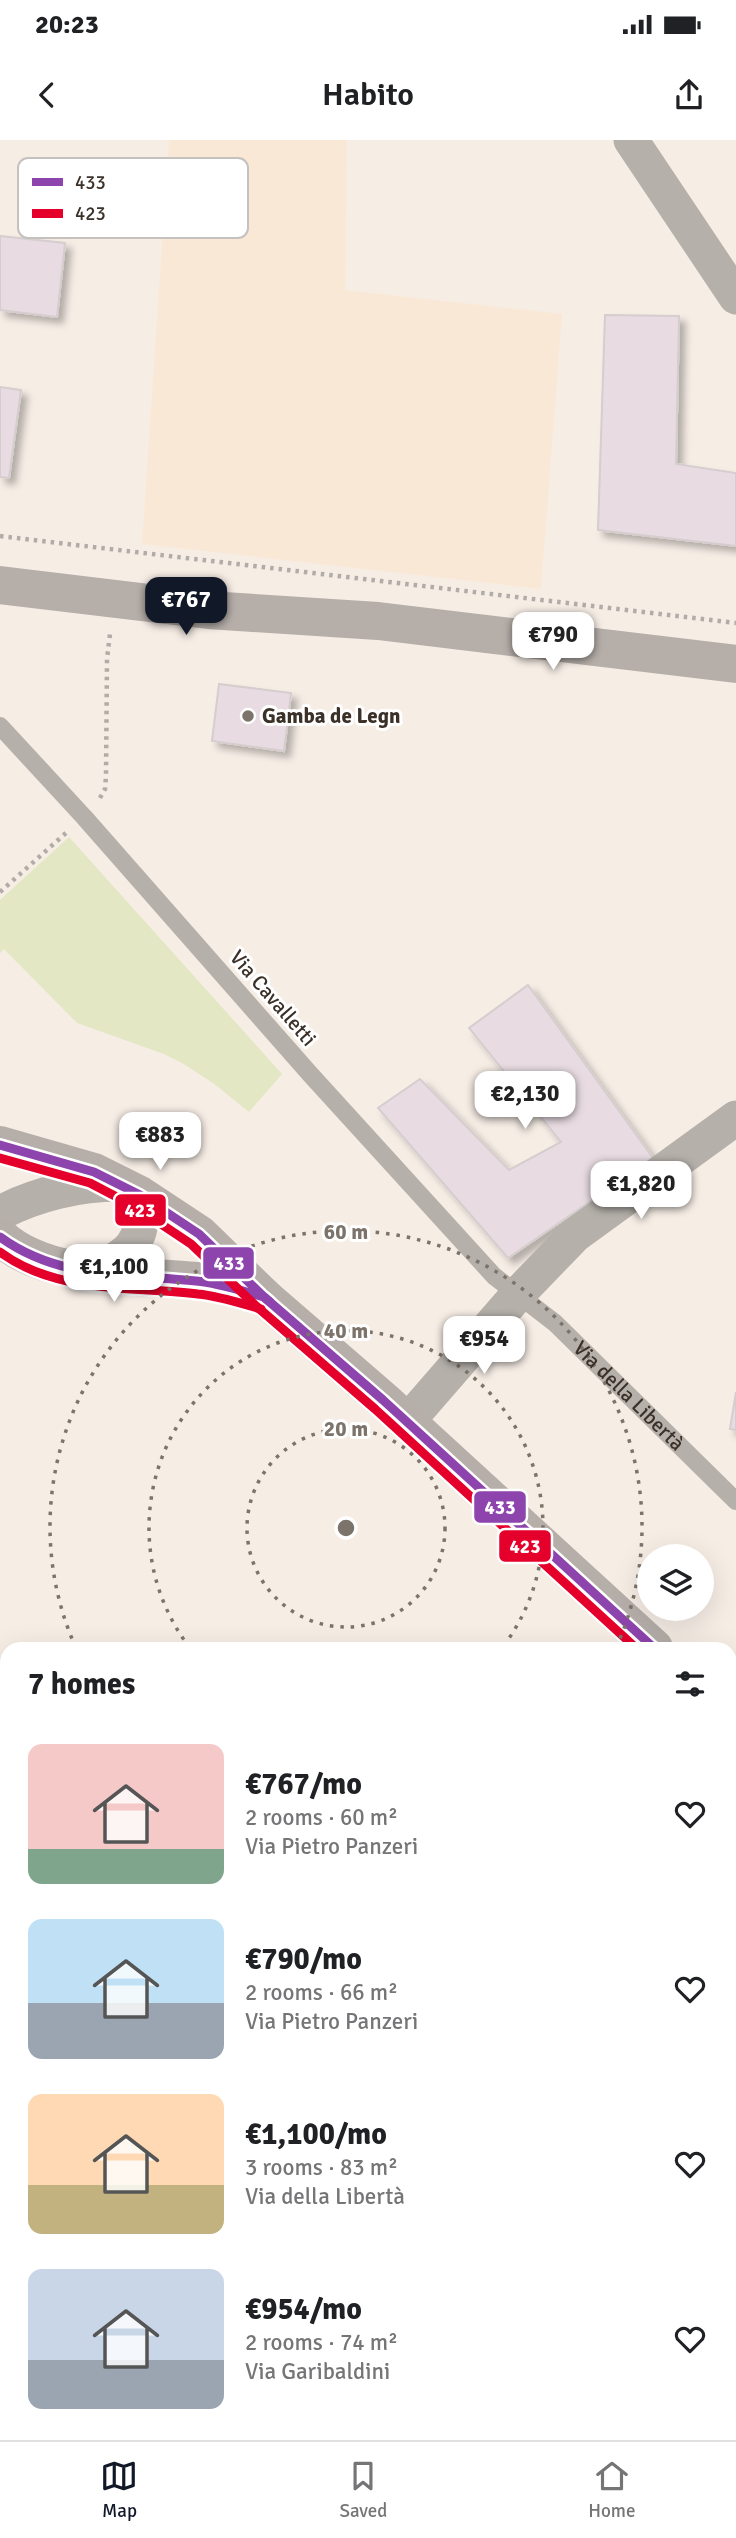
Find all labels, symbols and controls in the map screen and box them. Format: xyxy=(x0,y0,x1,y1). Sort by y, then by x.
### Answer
text: 20:23 xyxy=(35,9,99,41)
text: Habito xyxy=(322,75,414,114)
icon: back xyxy=(28,76,66,114)
icon: share xyxy=(670,76,708,114)
legend xyxy=(18,158,248,238)
text: 433 xyxy=(75,171,106,195)
text: 423 xyxy=(75,202,106,226)
pin: €767 xyxy=(145,578,227,637)
text: €767 xyxy=(161,585,211,614)
pin: €790 xyxy=(512,612,594,672)
text: €790 xyxy=(528,620,578,649)
place label: Gamba de Legn xyxy=(262,703,400,729)
marker: Gamba de Legn xyxy=(240,708,256,724)
street label: Via Cavalletti xyxy=(224,945,322,1051)
pin: €2,130 xyxy=(468,1072,582,1131)
text: €2,130 xyxy=(491,1079,559,1108)
pin: €883 xyxy=(119,1112,201,1172)
text: €883 xyxy=(135,1120,185,1149)
pin: €1,820 xyxy=(584,1161,698,1221)
text: €1,820 xyxy=(607,1169,675,1198)
line badge: 423 xyxy=(114,1193,167,1227)
text: 423 xyxy=(125,1199,155,1223)
text: 60 m xyxy=(324,1219,368,1245)
pin: €1,100 xyxy=(57,1244,171,1304)
line badge: 433 xyxy=(202,1246,255,1280)
text: €1,100 xyxy=(80,1252,148,1281)
text: 433 xyxy=(214,1252,244,1276)
pin: €954 xyxy=(443,1316,525,1376)
text: 40 m xyxy=(324,1318,368,1344)
text: €954 xyxy=(459,1324,509,1353)
street label: Via della Libertà xyxy=(568,1335,690,1456)
text: 20 m xyxy=(324,1416,368,1442)
line badge: 433 xyxy=(473,1490,527,1524)
text: 433 xyxy=(485,1496,515,1520)
centre of rings xyxy=(334,1516,358,1540)
line badge: 423 xyxy=(498,1529,552,1563)
text: 423 xyxy=(510,1535,540,1559)
map controls xyxy=(637,1544,714,1621)
button: layers xyxy=(637,1544,714,1621)
icon: filters xyxy=(671,1665,709,1703)
text: 7 homes xyxy=(28,1666,135,1703)
text: €767/mo xyxy=(245,1766,362,1803)
icon: home xyxy=(84,1772,168,1856)
icon: heart xyxy=(671,1795,709,1833)
text: 2 rooms · 60 m² xyxy=(245,1803,398,1832)
text: Via Pietro Panzeri xyxy=(245,1832,418,1861)
text: €790/mo xyxy=(245,1941,362,1978)
icon: home xyxy=(84,1947,168,2031)
icon: heart xyxy=(671,1970,709,2008)
text: 2 rooms · 66 m² xyxy=(245,1978,398,2007)
text: Via Pietro Panzeri xyxy=(245,2007,418,2036)
text: €1,100/mo xyxy=(245,2116,387,2153)
icon: home xyxy=(84,2122,168,2206)
icon: heart xyxy=(671,2145,709,2183)
text: 3 rooms · 83 m² xyxy=(245,2153,398,2182)
text: Via della Libertà xyxy=(245,2182,405,2211)
text: €954/mo xyxy=(245,2291,362,2328)
icon: home xyxy=(84,2297,168,2381)
icon: heart xyxy=(671,2320,709,2358)
text: 2 rooms · 74 m² xyxy=(245,2328,398,2357)
text: Via Garibaldini xyxy=(245,2357,390,2386)
tab: Map xyxy=(100,2457,138,2523)
tab: Saved xyxy=(339,2457,387,2523)
tab: Home xyxy=(588,2457,636,2523)

